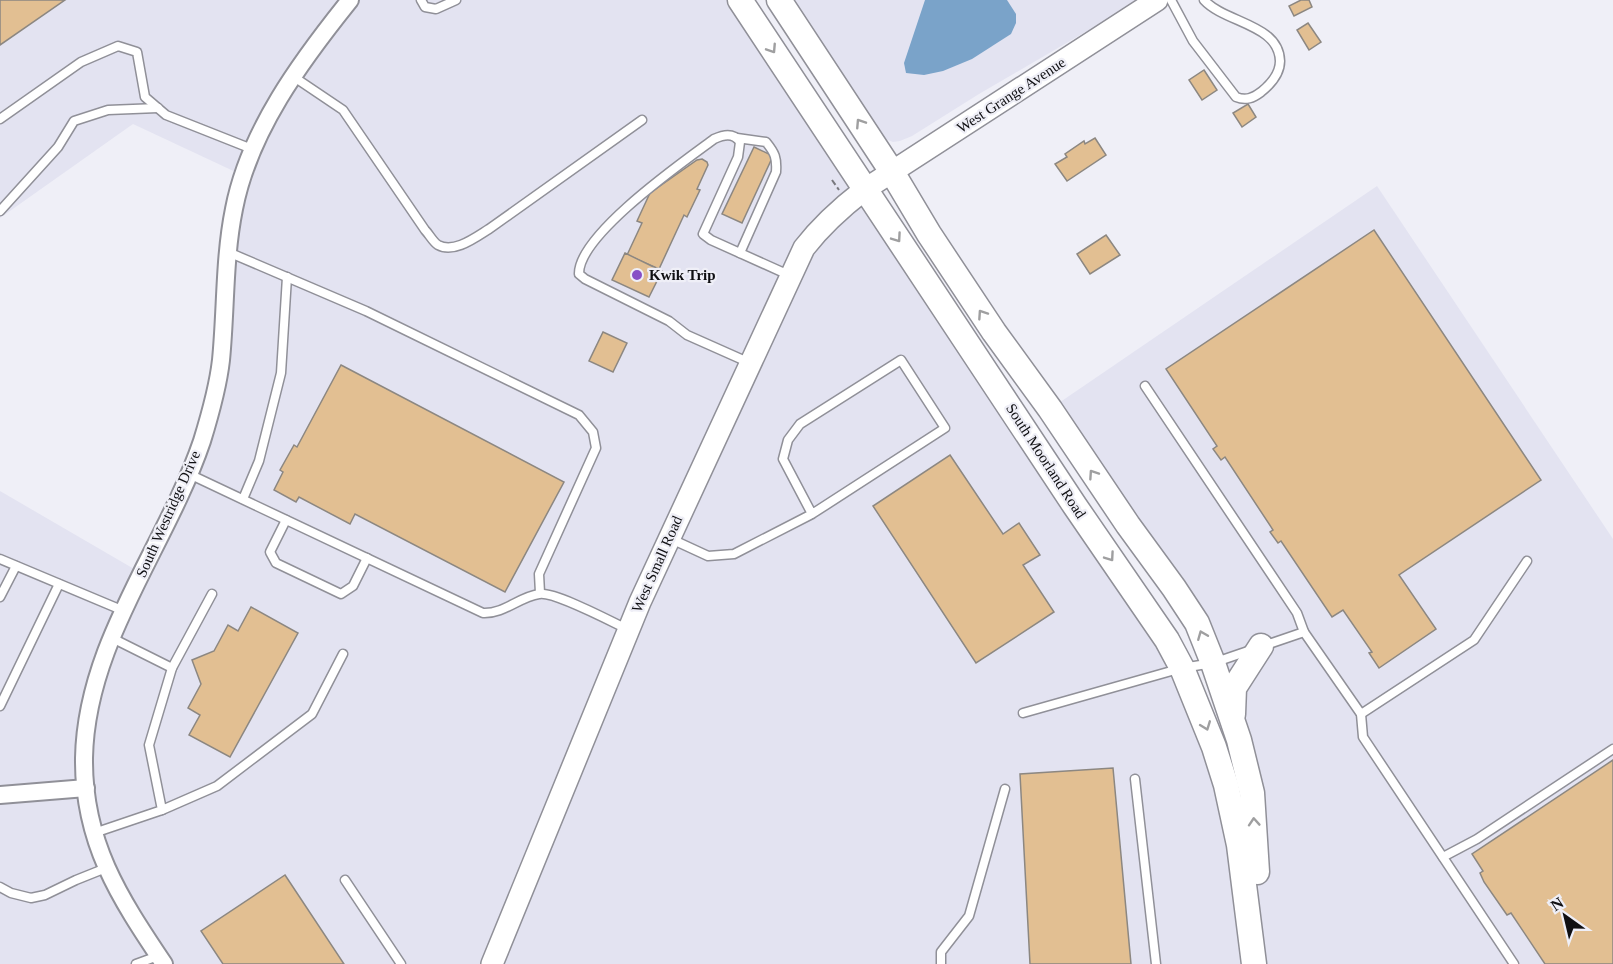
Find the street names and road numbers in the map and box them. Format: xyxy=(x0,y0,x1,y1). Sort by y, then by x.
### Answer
street label: West Grange Avenue xyxy=(954,54,1068,136)
street label: South Moorland Road xyxy=(1003,401,1089,522)
street label: South Westridge Drive xyxy=(133,448,203,580)
street label: West Small Road xyxy=(629,513,686,615)

